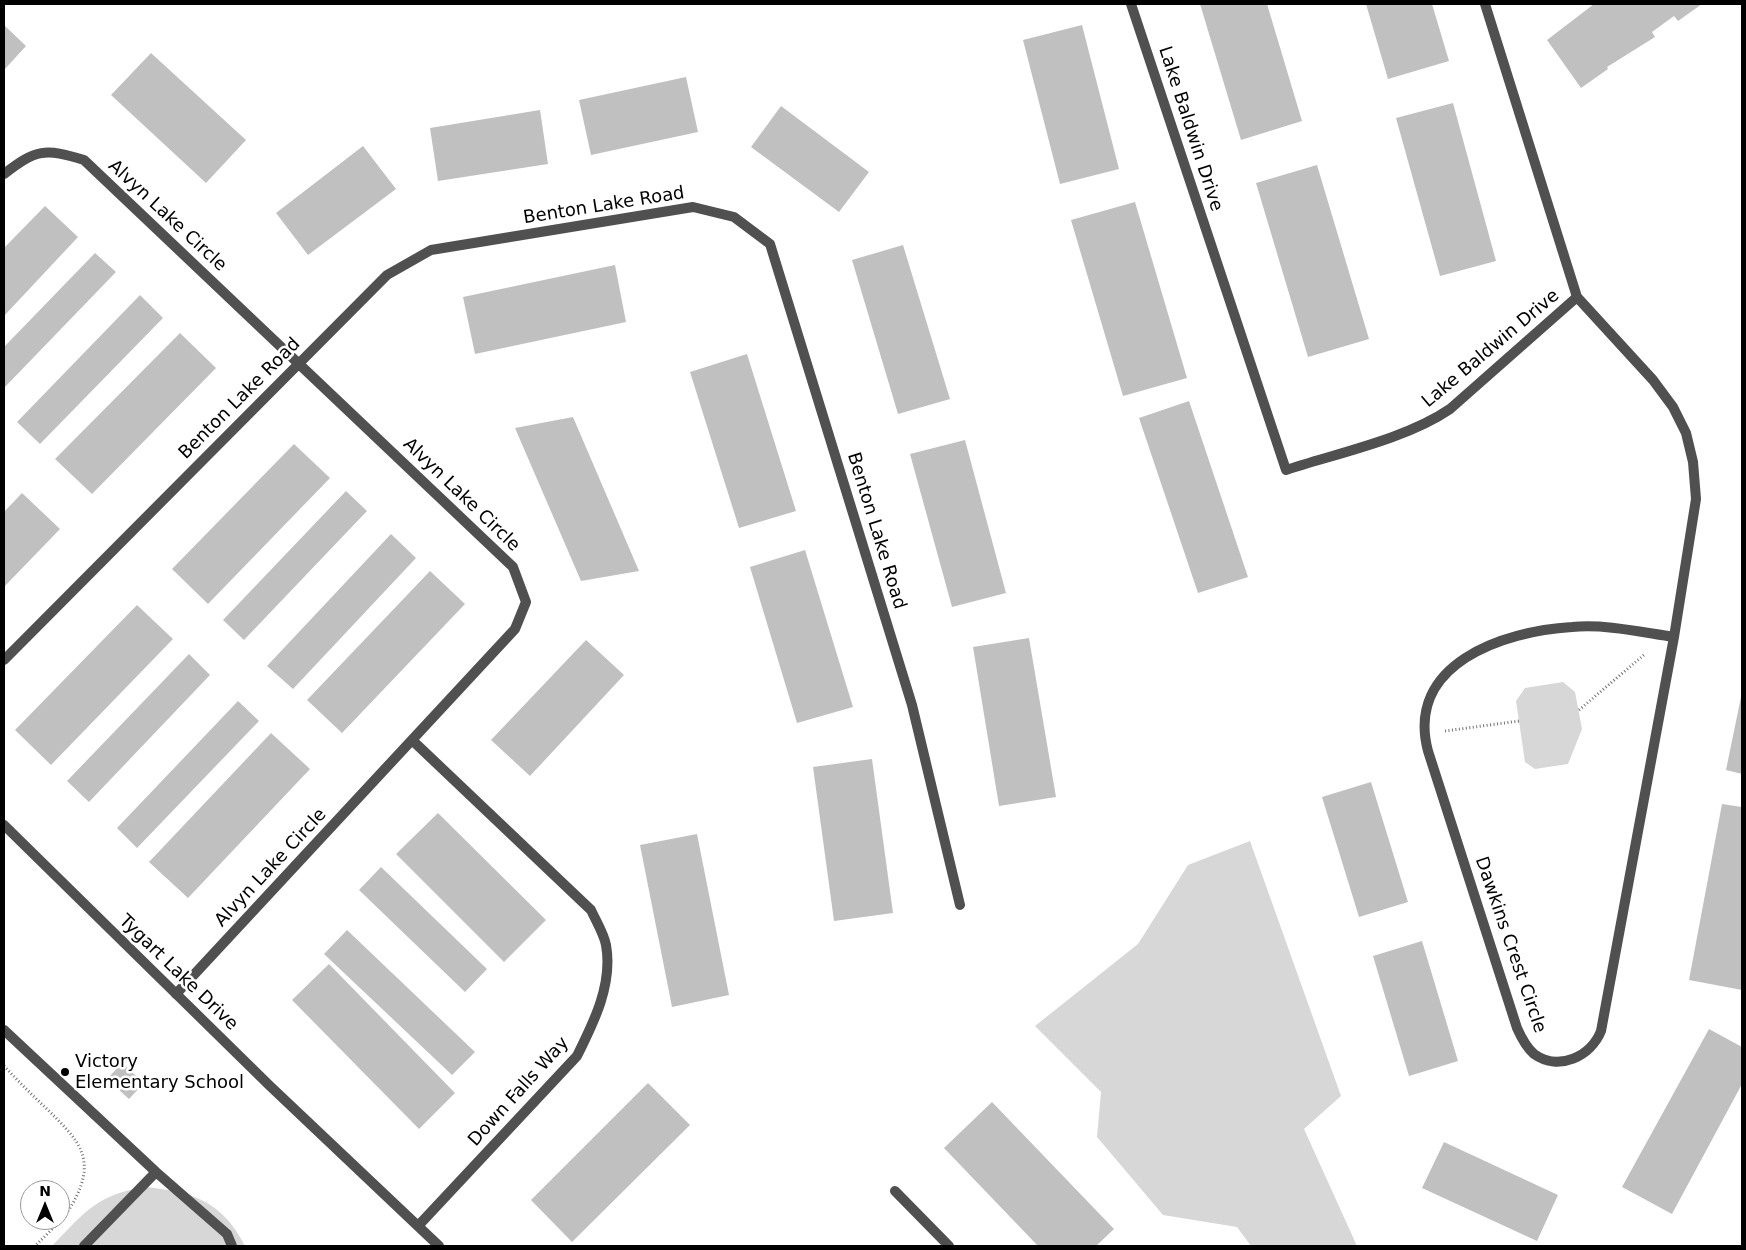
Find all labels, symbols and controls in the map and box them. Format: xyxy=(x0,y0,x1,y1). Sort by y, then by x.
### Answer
street label: Lake Baldwin Drive xyxy=(1153,44,1227,214)
street label: Alvyn Lake Circle xyxy=(103,156,231,276)
street label: Benton Lake Road xyxy=(522,183,686,229)
street label: Lake Baldwin Drive xyxy=(1418,285,1564,413)
street label: Benton Lake Road xyxy=(175,334,305,464)
street label: Alvyn Lake Circle xyxy=(398,434,524,556)
street label: Benton Lake Road xyxy=(842,450,910,612)
street label: Alvyn Lake Circle xyxy=(211,804,331,932)
street label: Dawkins Crest Circle xyxy=(1470,854,1550,1036)
street label: Tygart Lake Drive xyxy=(114,911,242,1035)
street label: Down Falls Way xyxy=(464,1033,574,1151)
place label: Victory Elementary School xyxy=(75,1051,244,1094)
marker: Victory Elementary School xyxy=(59,1066,71,1078)
north arrow xyxy=(20,1180,70,1230)
text: N xyxy=(39,1183,51,1199)

